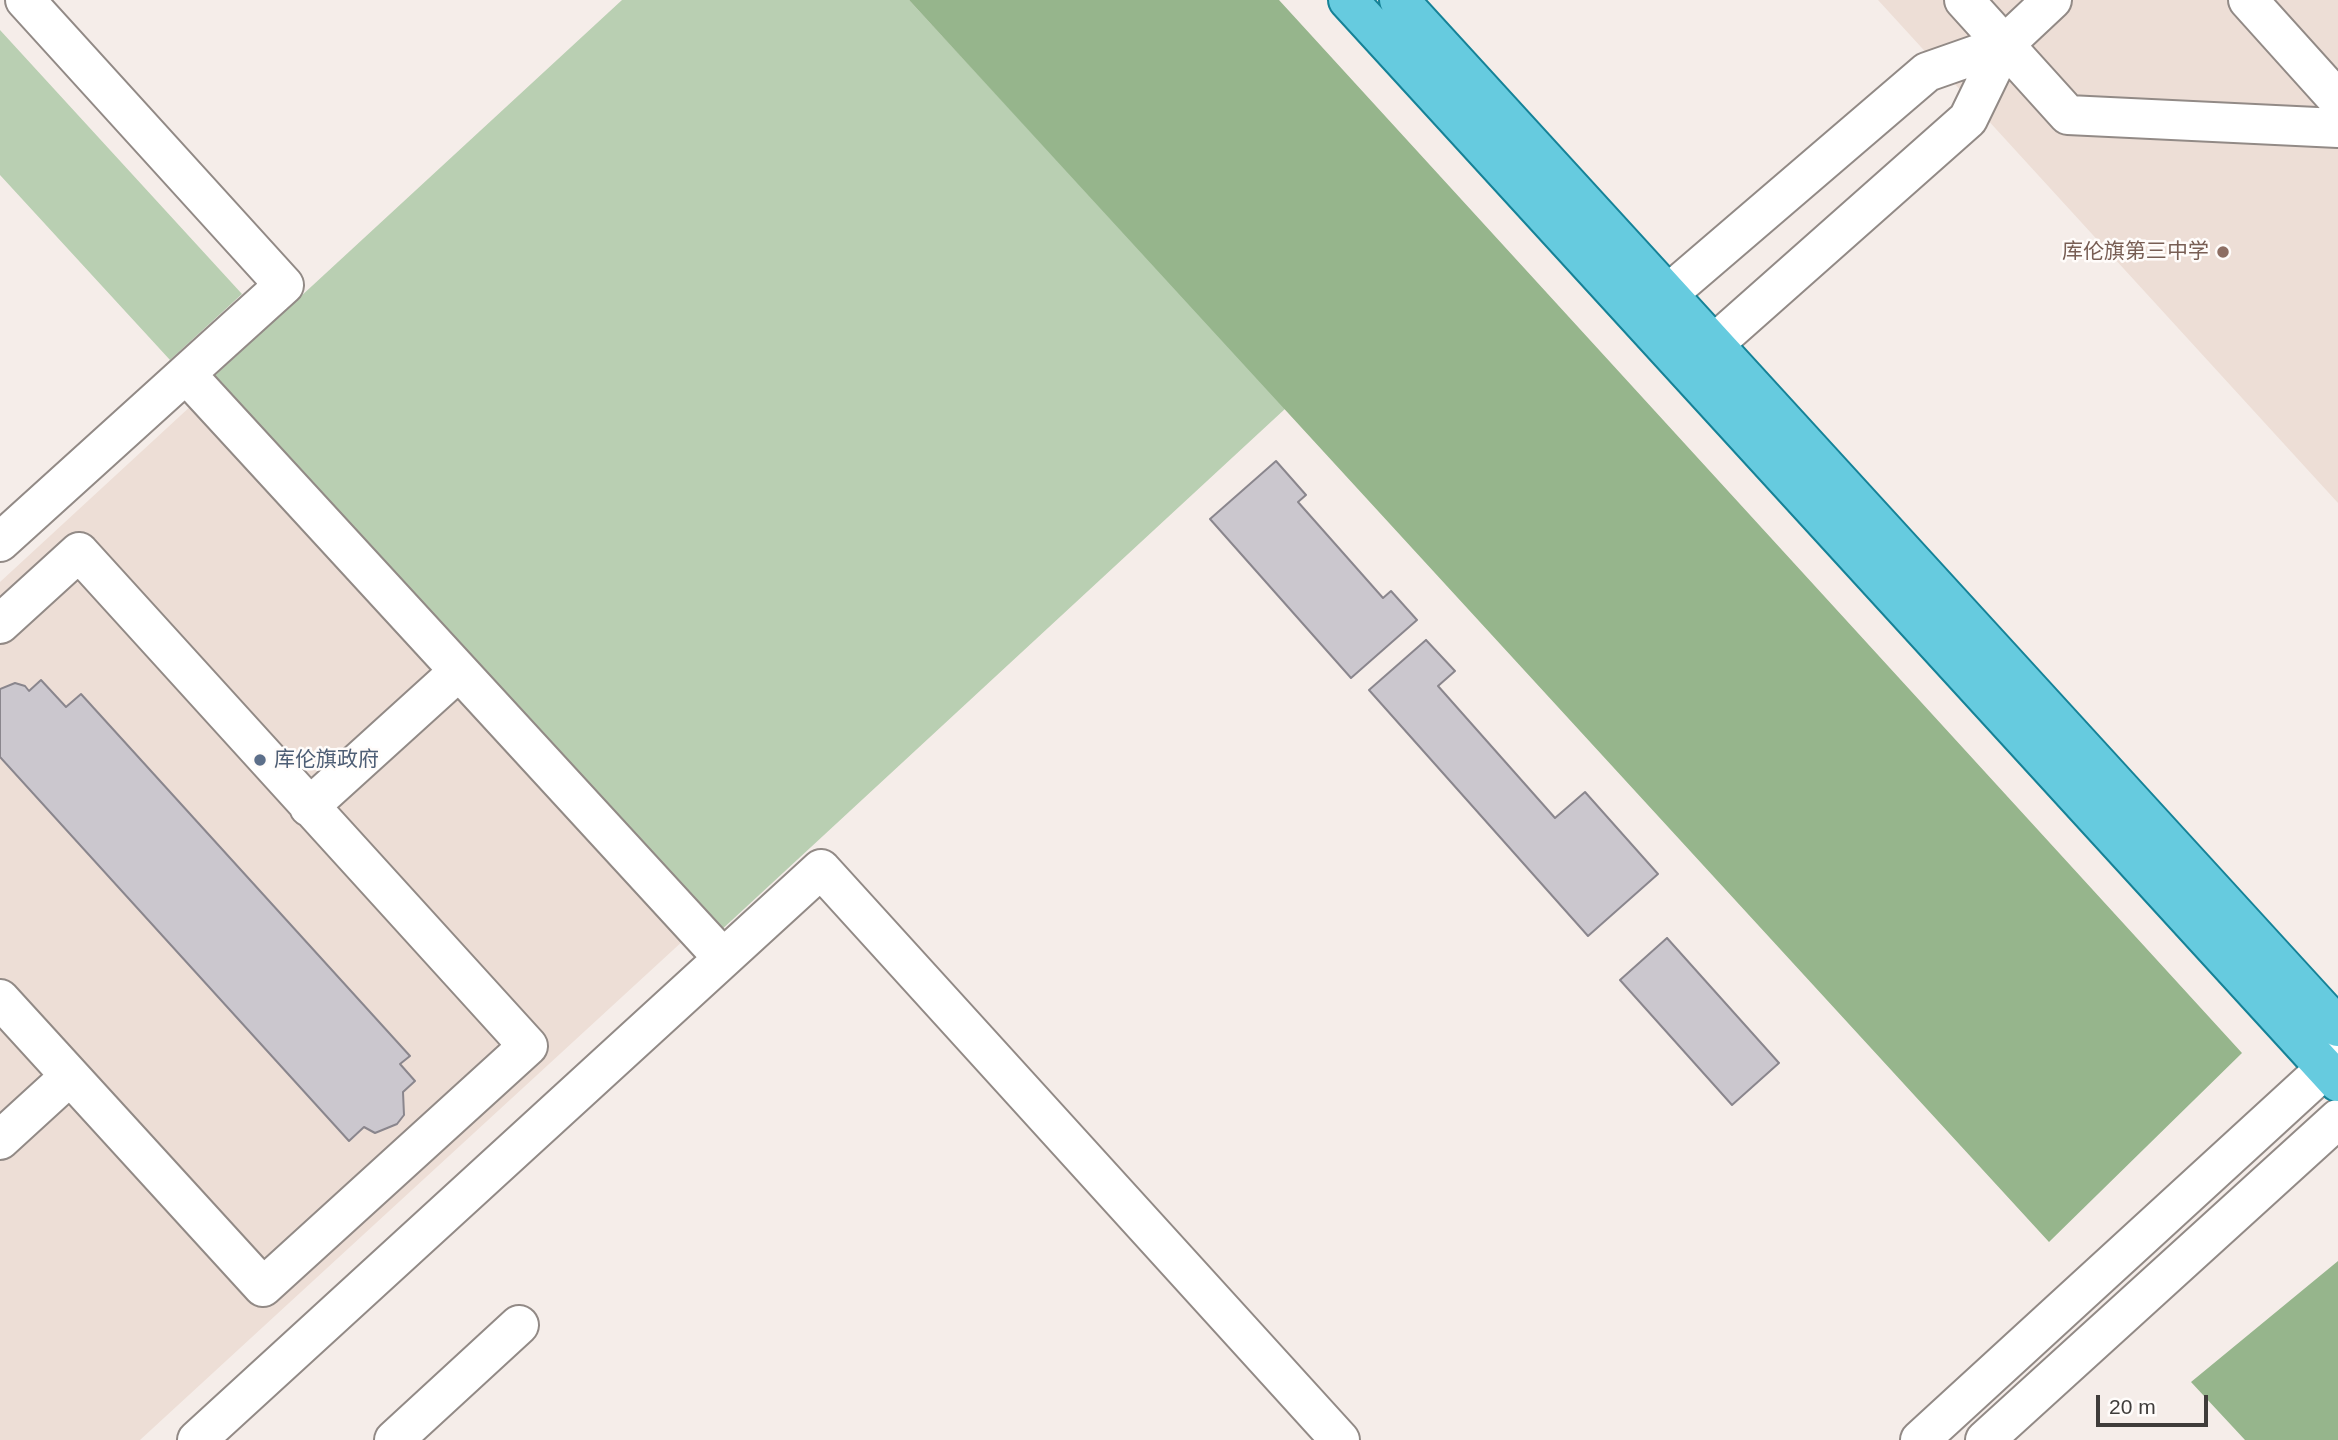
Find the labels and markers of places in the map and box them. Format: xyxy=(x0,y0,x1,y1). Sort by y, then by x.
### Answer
place label: 库伦旗第三中学 xyxy=(2062,239,2209,265)
marker: 库伦旗第三中学 xyxy=(2215,244,2231,260)
place label: 库伦旗政府 xyxy=(274,747,379,773)
marker: 库伦旗政府 xyxy=(252,752,268,768)

